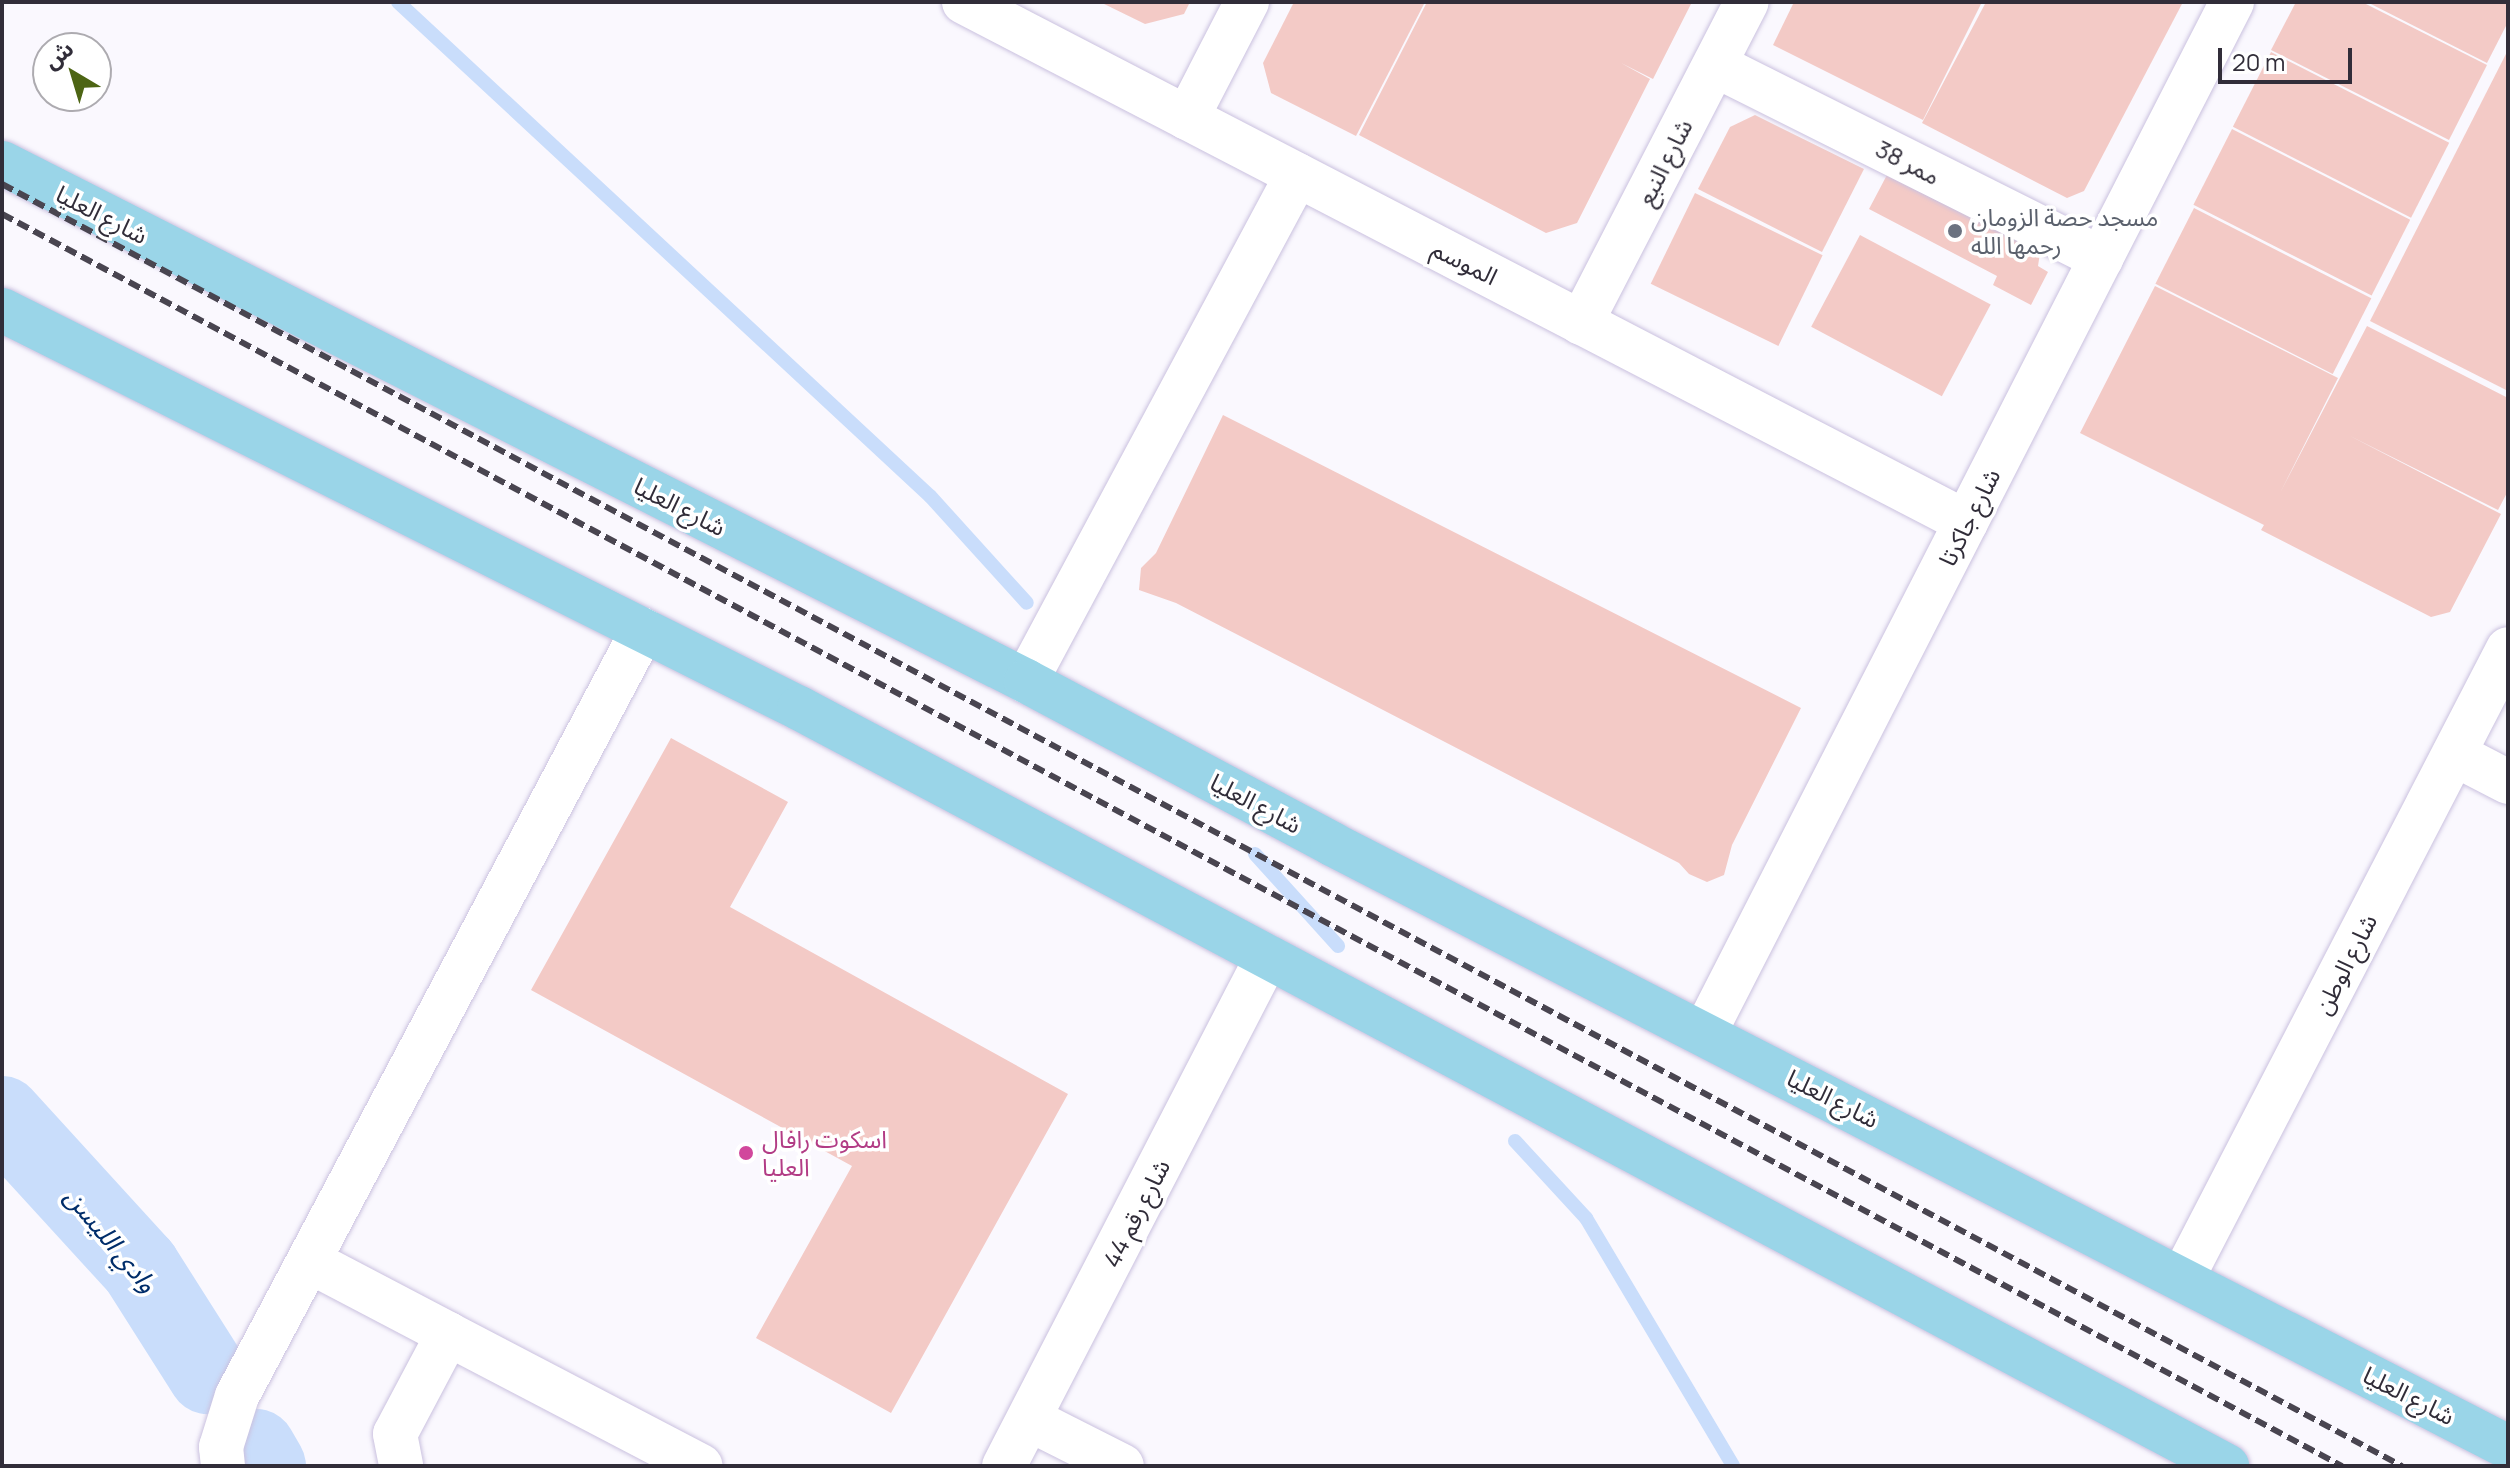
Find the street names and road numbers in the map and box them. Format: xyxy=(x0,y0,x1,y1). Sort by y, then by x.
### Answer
street label: شارع النبع xyxy=(1630,114,1698,210)
street label: ممر 38 xyxy=(1871,134,1945,190)
street label: شارع العليا xyxy=(51,179,153,249)
street label: الموسم xyxy=(1428,233,1502,291)
street label: شارع جاكرتا xyxy=(1932,463,2006,571)
street label: شارع العليا xyxy=(629,471,731,541)
street label: شارع العليا xyxy=(1205,767,1307,839)
street label: شارع الوطن xyxy=(2308,909,2382,1019)
street label: شارع العليا xyxy=(1782,1063,1884,1133)
street label: شارع رقم 44 xyxy=(1097,1154,1175,1272)
street label: شارع العليا xyxy=(2358,1360,2460,1430)

